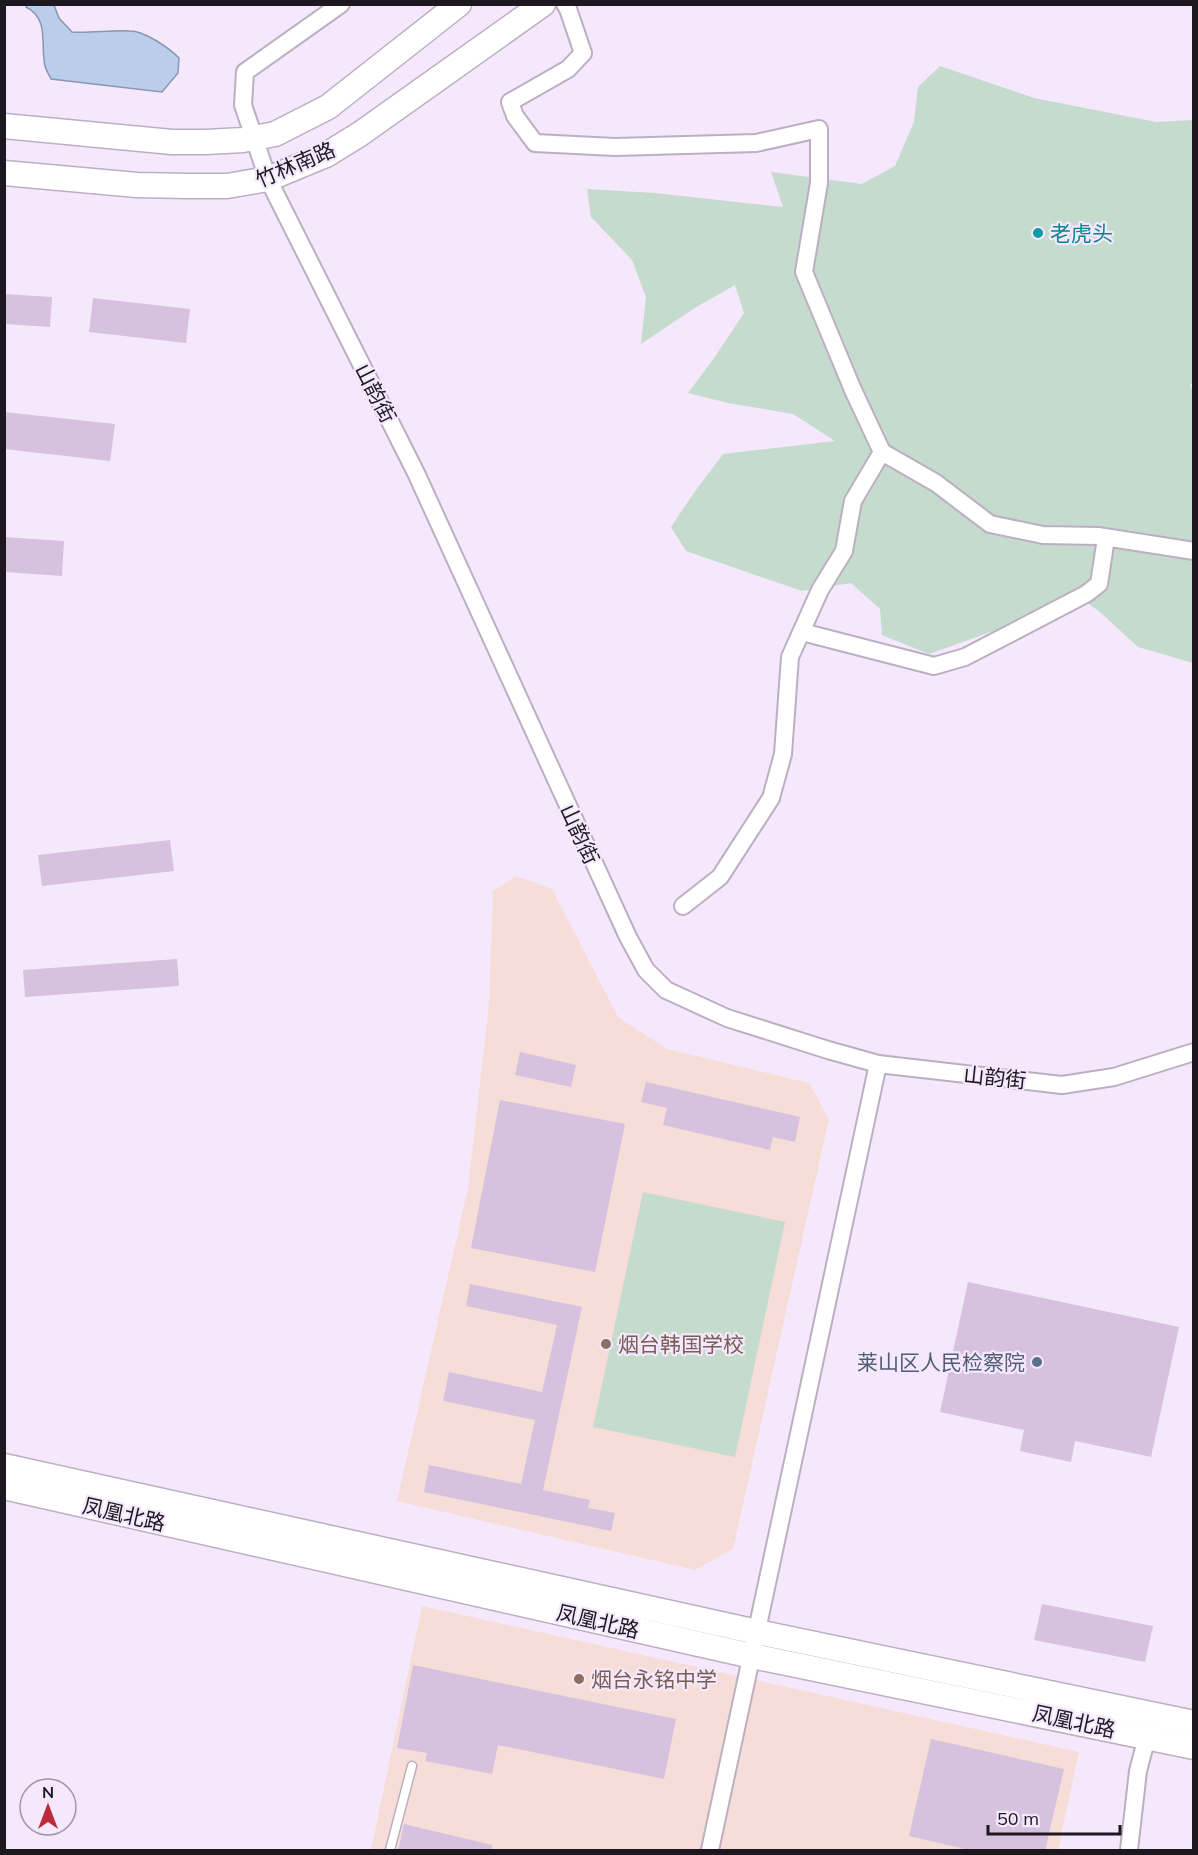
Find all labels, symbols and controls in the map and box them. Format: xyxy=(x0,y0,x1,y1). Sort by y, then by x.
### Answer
street label: 竹林南路 xyxy=(251,136,339,192)
place label: 老虎头 xyxy=(1050,220,1113,246)
marker: 老虎头 xyxy=(1031,226,1045,240)
street label: 山韵街 xyxy=(350,359,402,427)
street label: 山韵街 xyxy=(555,800,605,868)
street label: 山韵街 xyxy=(962,1061,1028,1093)
place label: 烟台韩国学校 xyxy=(618,1331,744,1357)
marker: 烟台韩国学校 xyxy=(599,1337,613,1351)
place label: 莱山区人民检察院 xyxy=(857,1349,1025,1375)
marker: 莱山区人民检察院 xyxy=(1030,1355,1044,1369)
street label: 凤凰北路 xyxy=(80,1492,168,1536)
street label: 凤凰北路 xyxy=(554,1599,642,1643)
place label: 烟台永铭中学 xyxy=(591,1666,717,1692)
marker: 烟台永铭中学 xyxy=(572,1672,586,1686)
street label: 凤凰北路 xyxy=(1030,1700,1118,1742)
north arrow xyxy=(18,1777,78,1837)
text: N xyxy=(42,1782,54,1802)
scale bar xyxy=(988,1798,1120,1836)
text: 50 m xyxy=(997,1807,1039,1830)

